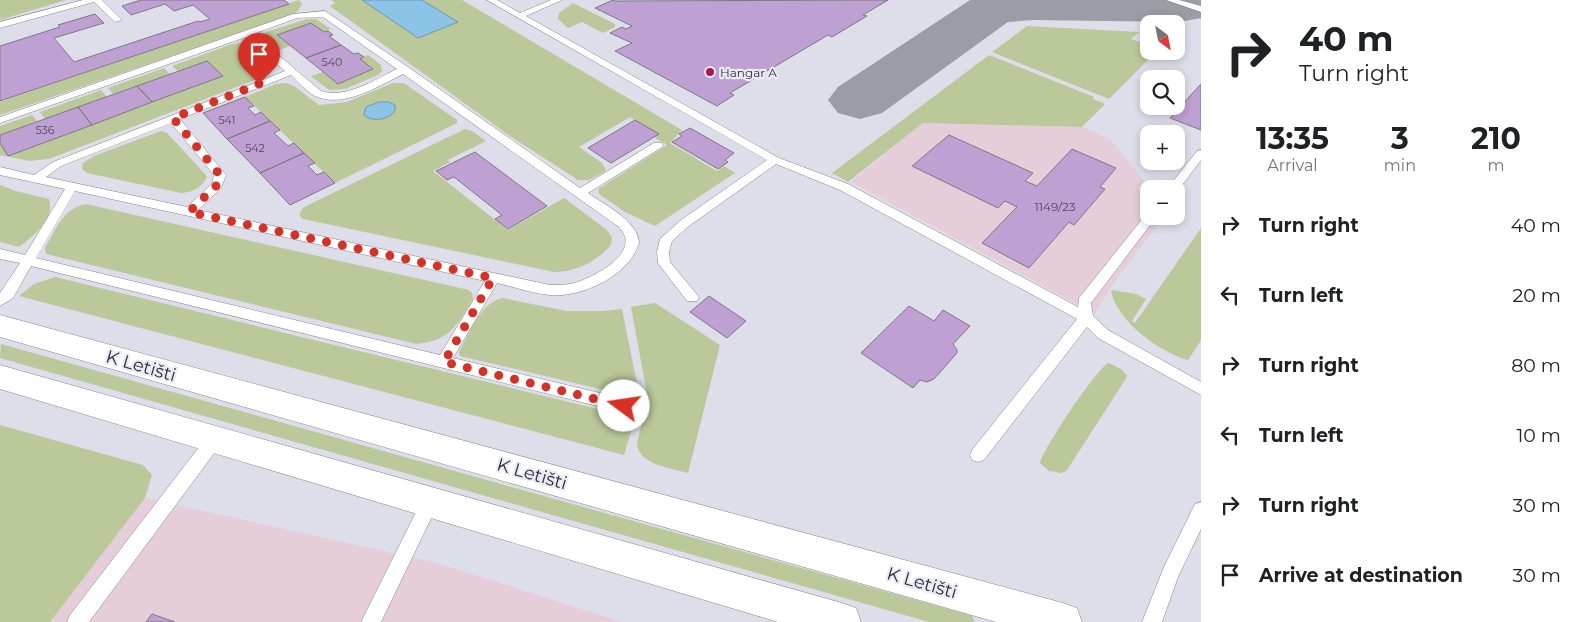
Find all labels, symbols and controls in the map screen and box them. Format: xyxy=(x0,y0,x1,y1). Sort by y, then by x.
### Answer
north arrow xyxy=(1140,15,1185,60)
map controls xyxy=(1140,15,1185,225)
text: 40 m xyxy=(1299,17,1394,60)
icon: right xyxy=(1216,20,1281,85)
pin xyxy=(238,33,280,84)
icon: arrive xyxy=(245,40,273,68)
house number: 540 xyxy=(322,55,342,69)
text: Turn right xyxy=(1299,60,1409,87)
place label: Hangar A xyxy=(720,65,777,80)
marker: Hangar A xyxy=(704,66,716,78)
button: search xyxy=(1140,70,1185,115)
house number: 541 xyxy=(218,113,236,127)
text: 13:35 xyxy=(1256,120,1329,157)
text: 3 xyxy=(1391,120,1409,157)
text: 210 xyxy=(1471,120,1521,157)
house number: 536 xyxy=(35,123,55,137)
button: + xyxy=(1140,125,1185,170)
house number: 542 xyxy=(245,141,265,155)
text: Arrival xyxy=(1267,156,1318,175)
text: min xyxy=(1384,156,1416,175)
text: m xyxy=(1487,156,1504,175)
button: − xyxy=(1140,180,1185,225)
house number: 1149/23 xyxy=(1034,199,1076,214)
icon: right xyxy=(1216,211,1244,239)
text: Turn right xyxy=(1259,214,1359,237)
text: 40 m xyxy=(1511,214,1561,237)
icon: left xyxy=(1216,281,1244,309)
text: Turn left xyxy=(1259,284,1344,307)
text: 20 m xyxy=(1513,284,1561,307)
street label: K Letišti xyxy=(103,346,179,386)
icon: right xyxy=(1216,351,1244,379)
text: Turn right xyxy=(1259,354,1359,377)
text: 80 m xyxy=(1511,354,1561,377)
position arrow xyxy=(597,379,649,431)
icon: left xyxy=(1216,421,1244,449)
text: Turn left xyxy=(1259,424,1344,447)
text: 10 m xyxy=(1516,424,1561,447)
street label: K Letišti xyxy=(494,454,570,494)
icon: right xyxy=(1216,491,1244,519)
text: Turn right xyxy=(1259,494,1359,517)
text: 30 m xyxy=(1513,494,1561,517)
icon: arrive xyxy=(1216,561,1244,589)
street label: K Letišti xyxy=(884,563,960,603)
text: Arrive at destination xyxy=(1259,564,1463,587)
text: 30 m xyxy=(1513,564,1561,587)

